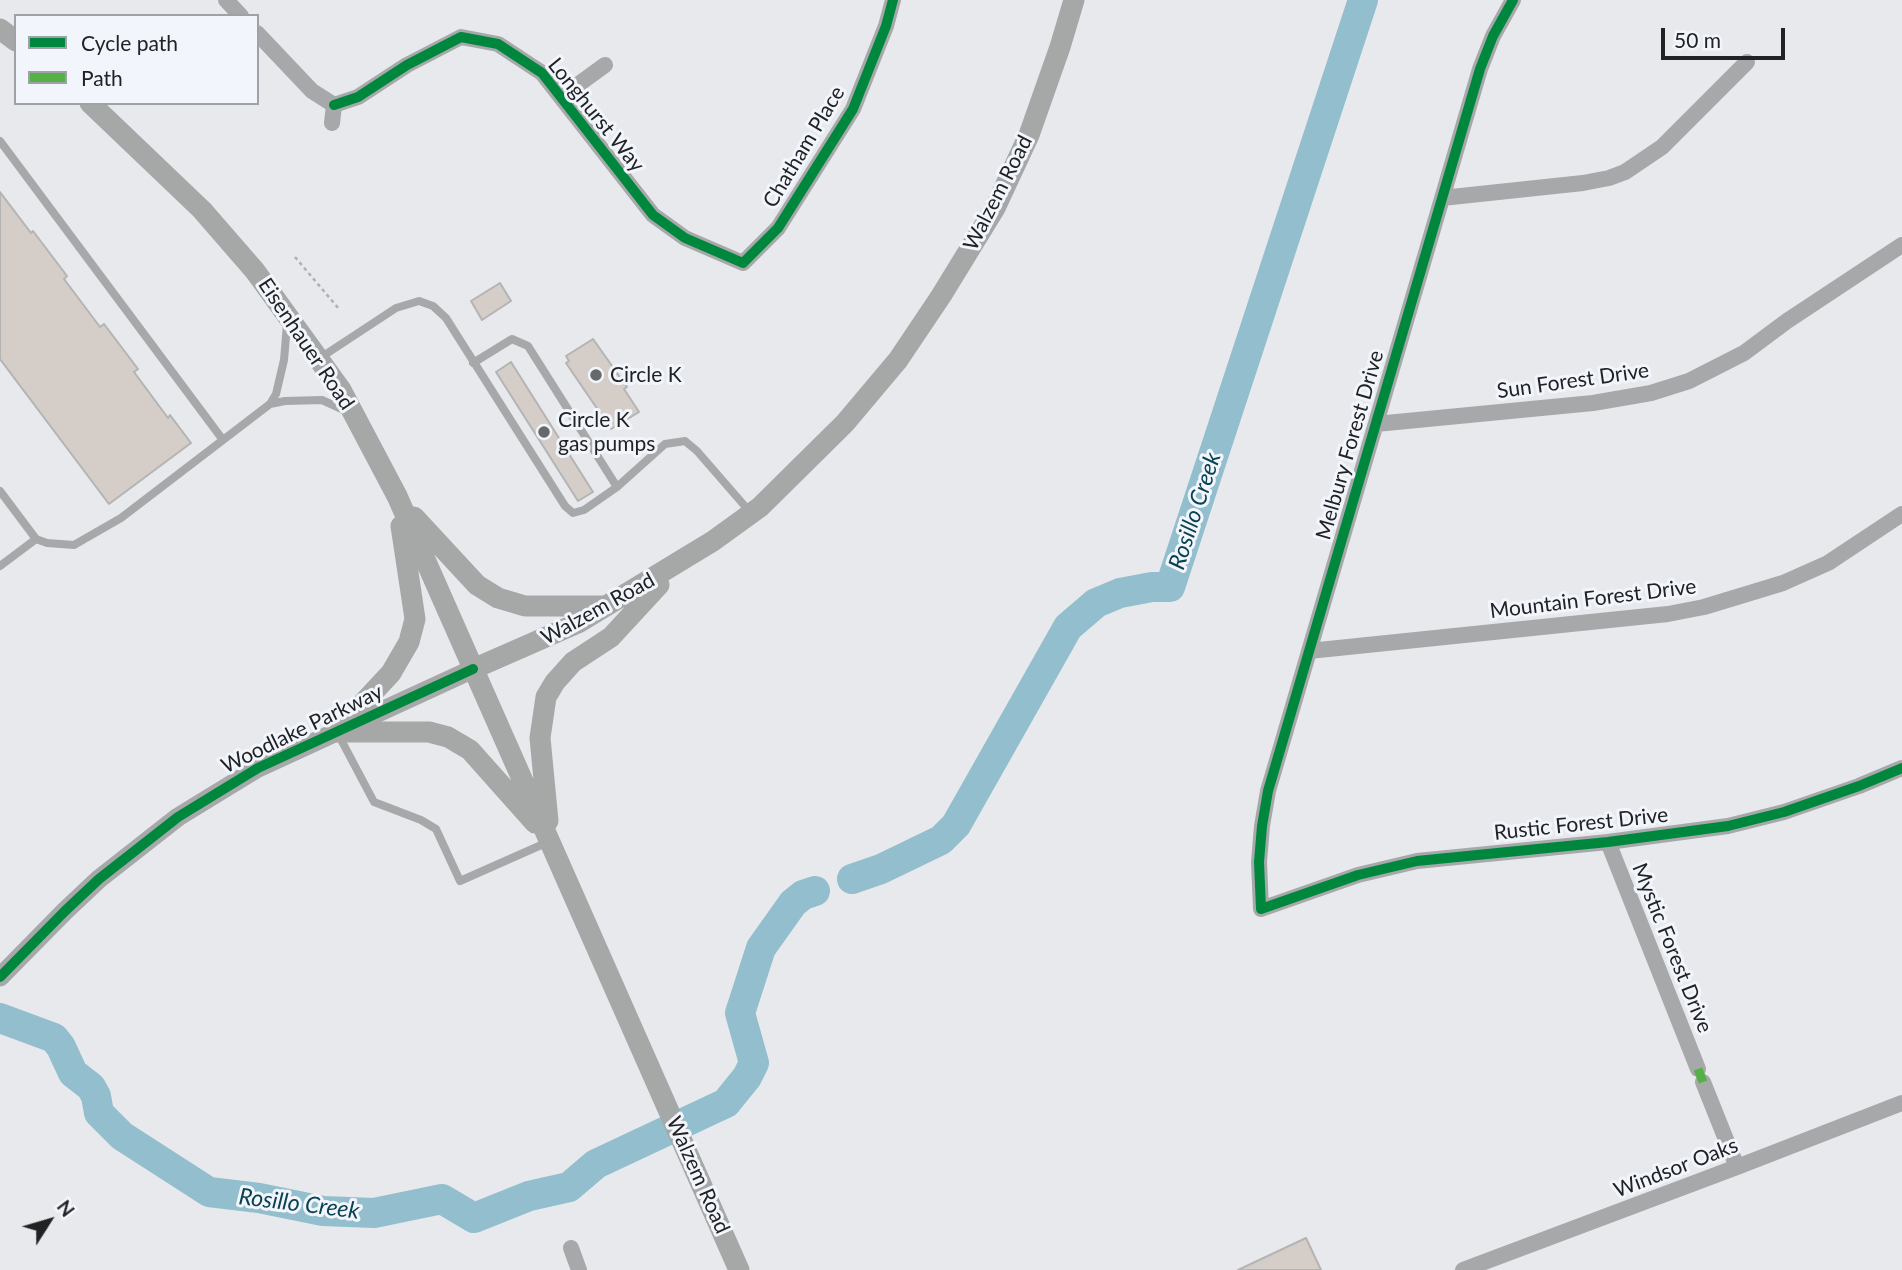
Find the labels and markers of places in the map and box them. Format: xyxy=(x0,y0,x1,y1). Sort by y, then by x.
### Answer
place label: Circle K xyxy=(610,362,682,388)
marker: Circle K xyxy=(588,367,604,383)
place label: Circle K gas pumps xyxy=(558,407,655,457)
marker: Circle K gas pumps xyxy=(536,424,552,440)

